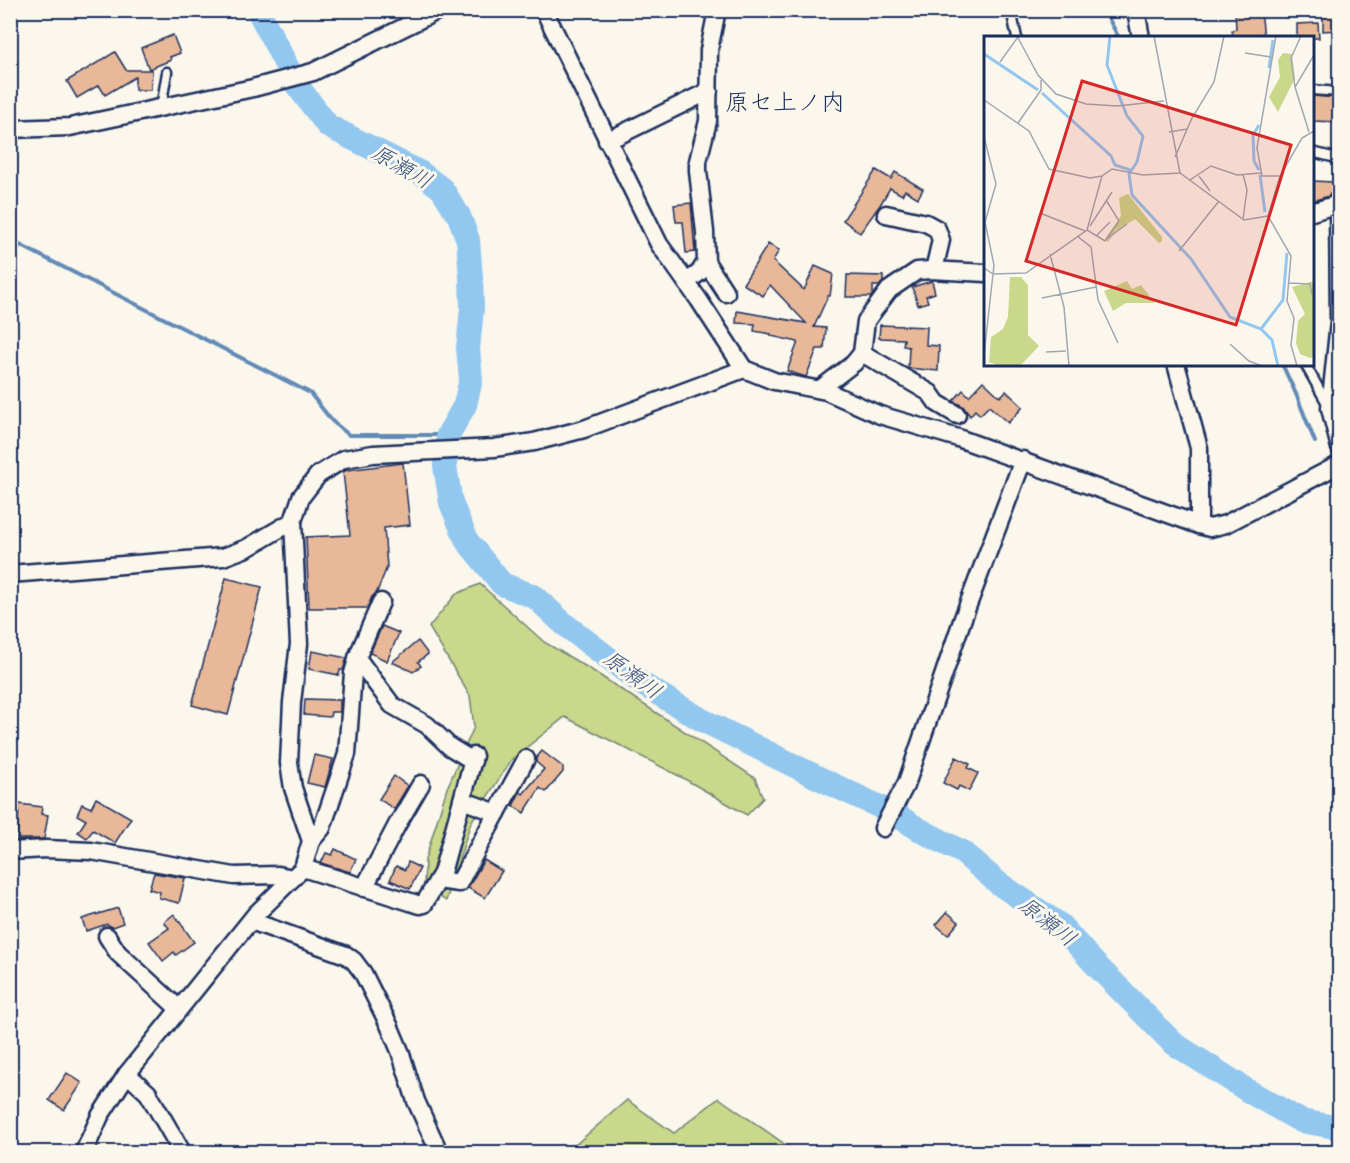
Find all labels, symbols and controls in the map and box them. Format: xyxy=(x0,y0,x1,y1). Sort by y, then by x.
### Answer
inset map xyxy=(984,36,1314,366)
district label: 原セ上ノ内 xyxy=(725,81,845,123)
water label: 原瀬川 xyxy=(363,133,440,200)
water label: 原瀬川 xyxy=(595,639,671,710)
water label: 原瀬川 xyxy=(1010,886,1086,957)

